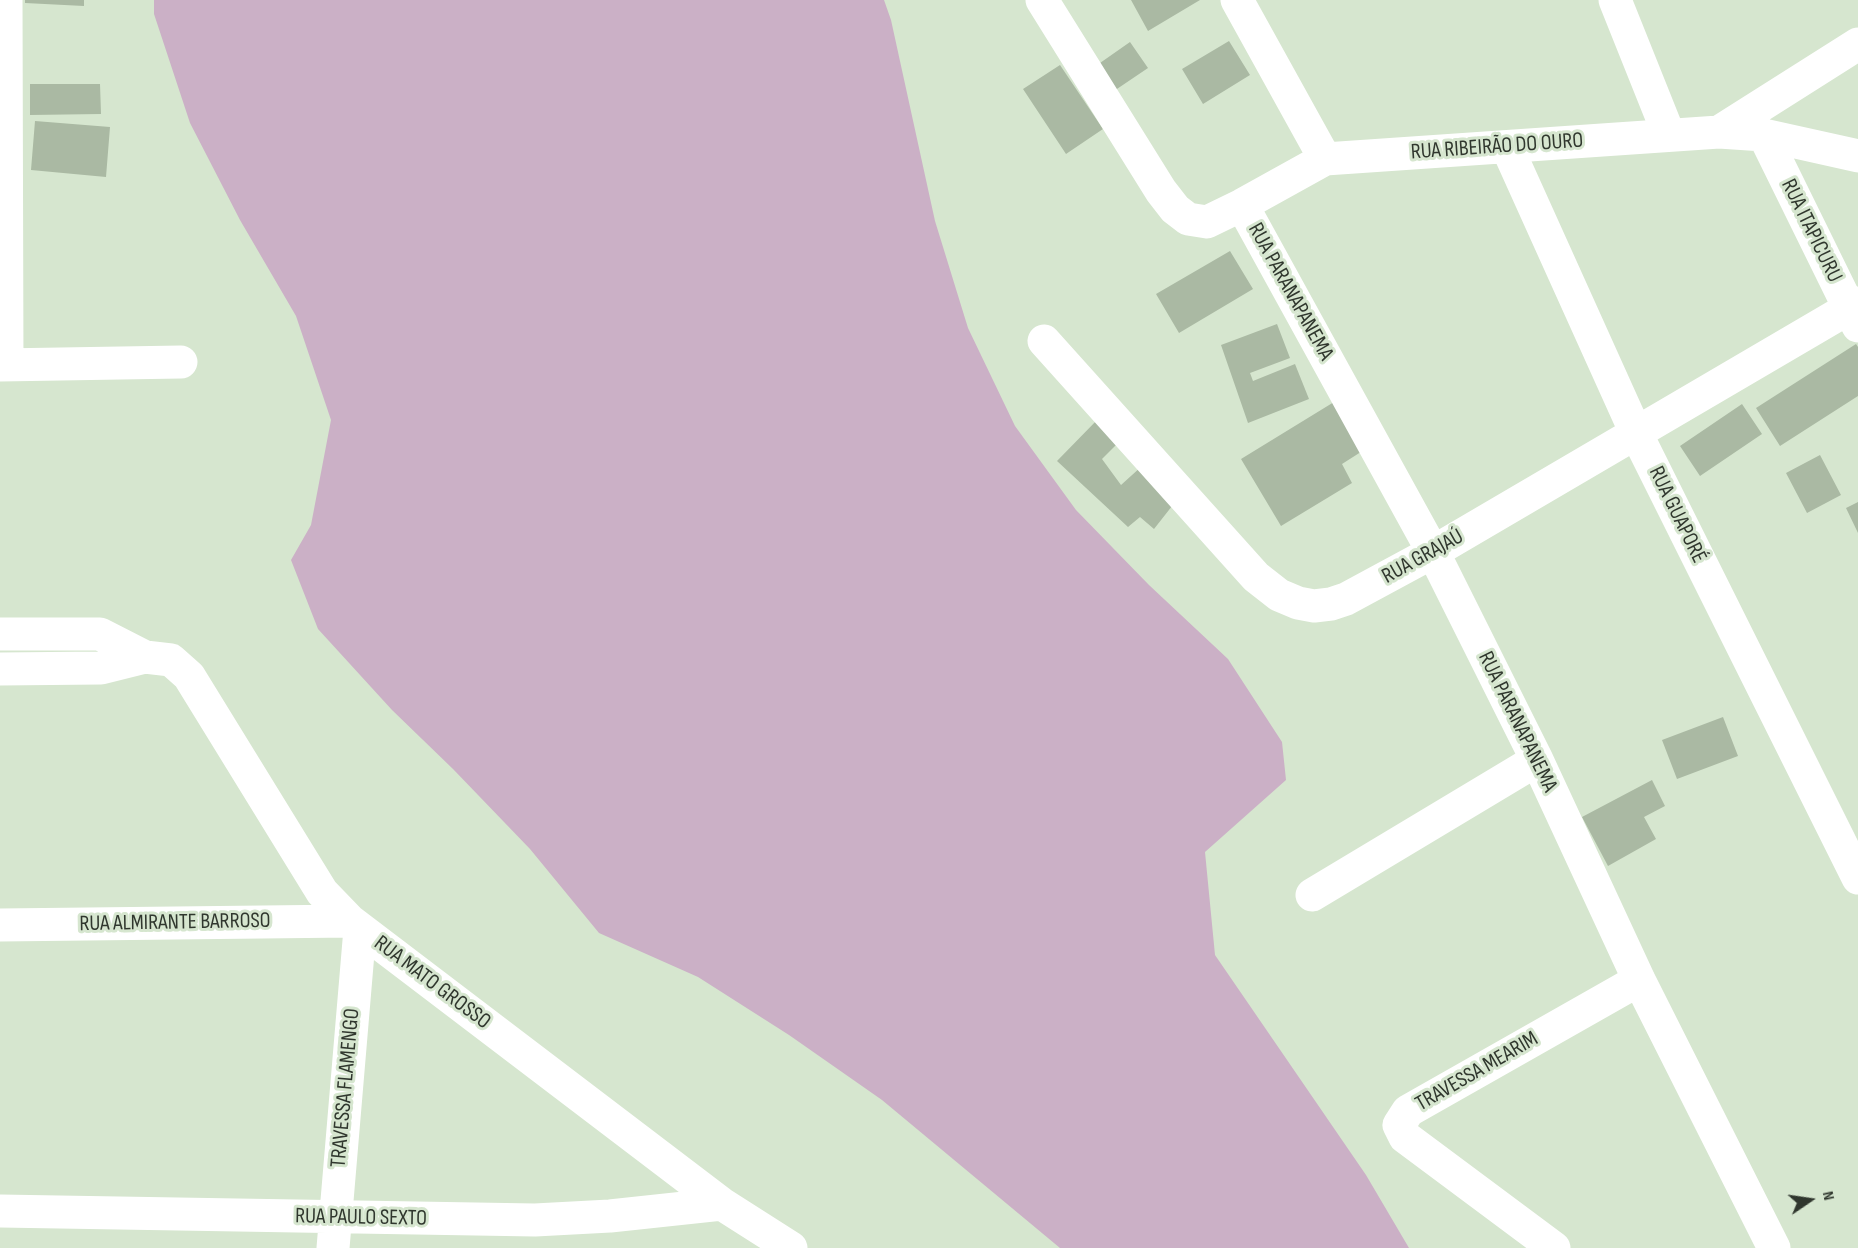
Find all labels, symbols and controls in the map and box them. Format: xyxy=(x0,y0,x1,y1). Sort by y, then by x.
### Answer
street label: RUA RIBEIRÃO DO OURO xyxy=(1410,128,1584,166)
street label: RUA ITAPICURU xyxy=(1775,175,1847,287)
street label: RUA PARANAPANEMA xyxy=(1241,219,1339,365)
street label: RUA GUAPORÉ xyxy=(1642,462,1712,568)
street label: RUA GRAJAÚ xyxy=(1378,524,1468,590)
street label: RUA PARANAPANEMA xyxy=(1472,648,1562,796)
street label: RUA ALMIRANTE BARROSO xyxy=(79,908,271,938)
street label: RUA MATO GROSSO xyxy=(368,931,496,1035)
street label: TRAVESSA FLAMENGO xyxy=(326,1007,366,1169)
street label: TRAVESSA MEARIM xyxy=(1411,1026,1543,1118)
north arrow xyxy=(1780,1170,1840,1230)
text: N xyxy=(1818,1190,1838,1202)
street label: RUA PAULO SEXTO xyxy=(295,1204,427,1232)

